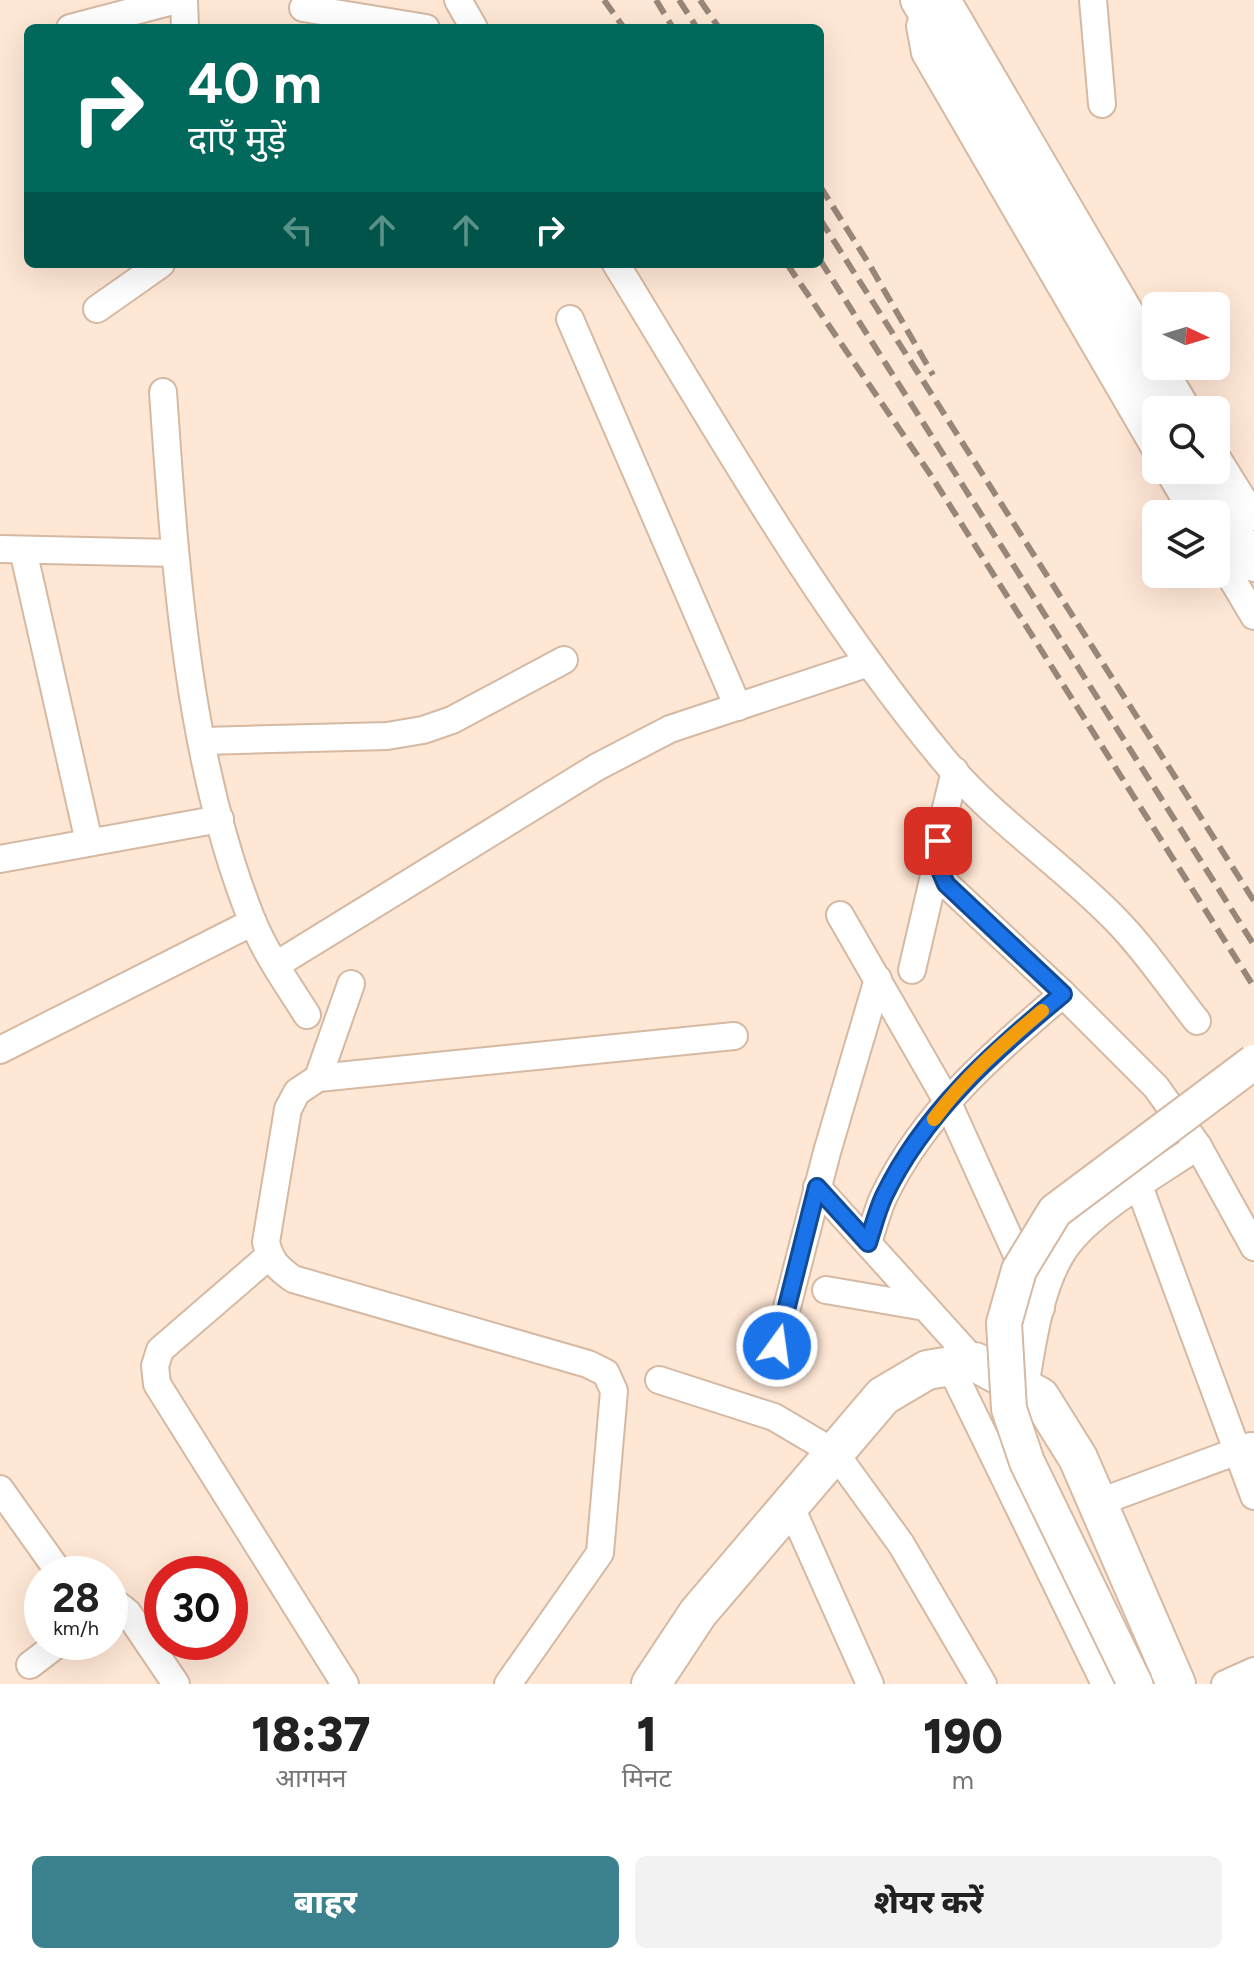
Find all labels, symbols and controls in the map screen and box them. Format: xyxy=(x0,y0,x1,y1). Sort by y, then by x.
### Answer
text: 40 m xyxy=(188,50,322,117)
icon: right xyxy=(56,56,160,160)
text: दाएँ मुड़ें xyxy=(188,118,286,161)
icon: left xyxy=(276,208,320,252)
icon: ahead xyxy=(360,208,404,252)
icon: ahead xyxy=(444,208,488,252)
icon: right xyxy=(528,208,572,252)
north arrow xyxy=(1142,292,1230,380)
map controls xyxy=(1142,292,1230,588)
button: search xyxy=(1142,396,1230,484)
button: layers xyxy=(1142,500,1230,588)
pin xyxy=(904,807,972,875)
icon: arrive xyxy=(916,819,960,863)
position arrow xyxy=(735,1304,819,1388)
speed limit sign: 30 xyxy=(144,1556,248,1660)
text: 28 xyxy=(52,1574,100,1622)
text: km/h xyxy=(53,1616,99,1640)
text: 18:37 xyxy=(251,1705,371,1763)
text: 1 xyxy=(637,1705,657,1763)
text: 190 xyxy=(923,1707,1003,1765)
text: आगमन xyxy=(275,1762,347,1794)
text: मिनट xyxy=(622,1762,672,1794)
text: m xyxy=(952,1764,974,1796)
button: बाहर xyxy=(32,1856,619,1948)
button: शेयर करें xyxy=(635,1856,1222,1948)

